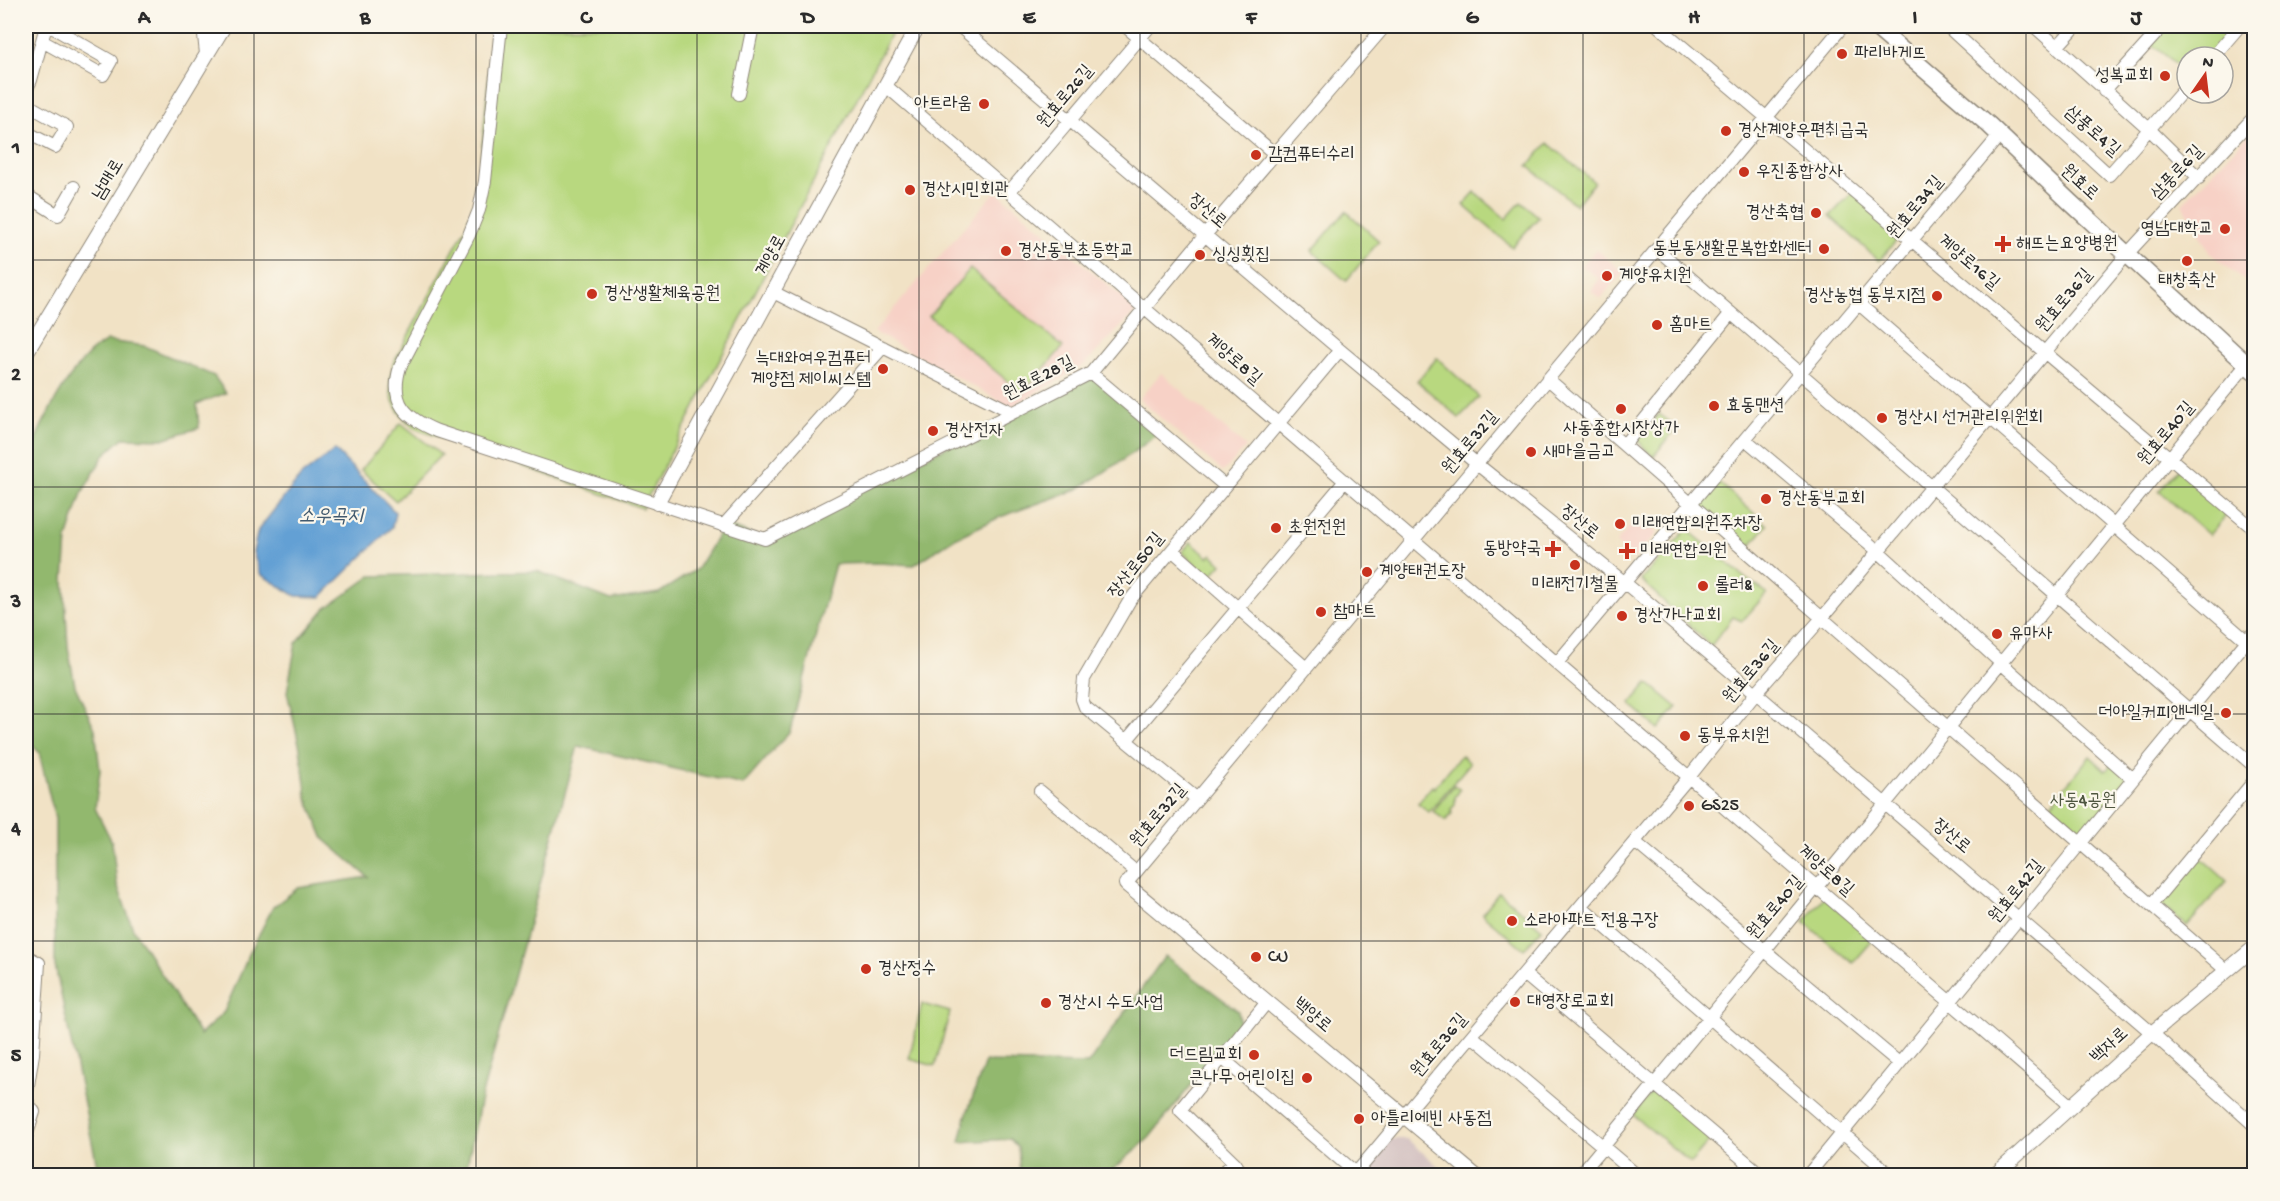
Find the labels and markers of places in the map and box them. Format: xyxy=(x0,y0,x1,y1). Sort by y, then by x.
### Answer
place label: 파리바게뜨 xyxy=(1854,44,1926,65)
marker: 파리바게뜨 xyxy=(1835,47,1849,61)
place label: 성복교회 xyxy=(2095,66,2153,87)
marker: 성복교회 xyxy=(2158,69,2172,83)
place label: 아트라움 xyxy=(914,94,972,115)
marker: 아트라움 xyxy=(977,97,991,111)
place label: 경산계양우편취급국 xyxy=(1738,121,1868,142)
marker: 경산계양우편취급국 xyxy=(1719,124,1733,138)
place label: 감컴퓨터수리 xyxy=(1268,145,1355,166)
marker: 감컴퓨터수리 xyxy=(1249,148,1263,162)
place label: 우진종합상사 xyxy=(1756,162,1843,183)
marker: 우진종합상사 xyxy=(1737,165,1751,179)
place label: 경산시민회관 xyxy=(922,180,1009,201)
marker: 경산시민회관 xyxy=(903,183,917,197)
place label: 경산축협 xyxy=(1746,203,1804,224)
marker: 경산축협 xyxy=(1809,206,1823,220)
place label: 영남대학교 xyxy=(2141,219,2213,240)
marker: 영남대학교 xyxy=(2218,222,2232,236)
place label: 해뜨는요양병원 xyxy=(2016,234,2117,255)
marker: 해뜨는요양병원 xyxy=(1994,235,2012,253)
place label: 동부동생활문복합화센터 xyxy=(1653,238,1812,260)
place label: 경산동부초등학교 xyxy=(1018,241,1134,262)
marker: 동부동생활문복합화센터 xyxy=(1817,242,1831,256)
marker: 경산동부초등학교 xyxy=(999,244,1013,258)
place label: 싱싱횟집 xyxy=(1212,244,1270,266)
marker: 싱싱횟집 xyxy=(1193,248,1207,262)
marker: 태창축산 xyxy=(2180,254,2194,268)
place label: 계양유치원 xyxy=(1619,266,1691,287)
marker: 계양유치원 xyxy=(1600,269,1614,283)
place label: 태창축산 xyxy=(2158,271,2216,292)
place label: 경산생활체육공원 xyxy=(604,283,720,305)
place label: 경산농협 동부지점 xyxy=(1805,286,1926,307)
marker: 경산생활체육공원 xyxy=(585,287,599,301)
marker: 경산농협 동부지점 xyxy=(1930,289,1944,303)
place label: 홈마트 xyxy=(1669,314,1712,336)
marker: 홈마트 xyxy=(1650,318,1664,332)
place label: 늑대와여우컴퓨터 계양점 제이씨스템 xyxy=(751,349,871,391)
marker: 늑대와여우컴퓨터 계양점 제이씨스템 xyxy=(876,362,890,376)
place label: 효동맨션 xyxy=(1726,396,1784,417)
marker: 효동맨션 xyxy=(1707,399,1721,413)
marker: 사동종합시장상가 xyxy=(1614,402,1628,416)
place label: 경산시 선거관리위원회 xyxy=(1894,408,2043,429)
marker: 경산시 선거관리위원회 xyxy=(1875,411,1889,425)
place label: 사동종합시장상가 xyxy=(1563,419,1679,440)
place label: 경산전자 xyxy=(945,421,1003,442)
marker: 경산전자 xyxy=(926,424,940,438)
place label: 새마을금고 xyxy=(1543,442,1615,463)
marker: 새마을금고 xyxy=(1524,445,1538,459)
place label: 경산동부교회 xyxy=(1778,489,1865,510)
marker: 경산동부교회 xyxy=(1759,492,1773,506)
place label: 미래연합의원주차장 xyxy=(1632,514,1762,535)
marker: 미래연합의원주차장 xyxy=(1613,517,1627,531)
place label: 초원전원 xyxy=(1288,518,1346,539)
marker: 초원전원 xyxy=(1269,521,1283,535)
place label: 동방약국 xyxy=(1483,539,1541,560)
place label: 미래연합의원 xyxy=(1640,541,1727,562)
marker: 동방약국 xyxy=(1546,542,1560,556)
marker: 미래연합의원 xyxy=(1618,542,1636,560)
marker: 미래전기철물 xyxy=(1568,558,1582,572)
place label: 계양태권도장 xyxy=(1379,562,1466,583)
marker: 계양태권도장 xyxy=(1360,565,1374,579)
place label: 미래전기철물 xyxy=(1532,575,1618,596)
place label: 롤러& xyxy=(1715,576,1753,597)
marker: 롤러& xyxy=(1696,579,1710,593)
place label: 참마트 xyxy=(1333,602,1376,623)
marker: 참마트 xyxy=(1314,605,1328,619)
place label: 경산가나교회 xyxy=(1634,606,1721,627)
marker: 경산가나교회 xyxy=(1615,609,1629,623)
place label: 유마사 xyxy=(2009,624,2053,645)
marker: 유마사 xyxy=(1990,627,2004,641)
place label: 더아일커피앤네일 xyxy=(2098,703,2215,724)
marker: 더아일커피앤네일 xyxy=(2219,706,2233,720)
place label: 동부유치원 xyxy=(1697,726,1769,747)
marker: 동부유치원 xyxy=(1678,729,1692,743)
place label: GS25 xyxy=(1701,796,1739,817)
marker: GS25 xyxy=(1682,799,1696,813)
place label: 소라아파트 전용구장 xyxy=(1524,911,1659,932)
marker: 소라아파트 전용구장 xyxy=(1505,914,1519,928)
place label: CU xyxy=(1268,947,1288,968)
marker: CU xyxy=(1249,950,1263,964)
place label: 경산정수 xyxy=(878,959,936,980)
marker: 경산정수 xyxy=(859,962,873,976)
place label: 대영장로교회 xyxy=(1527,992,1614,1013)
place label: 경산시 수도사업 xyxy=(1058,993,1164,1014)
marker: 대영장로교회 xyxy=(1508,995,1522,1009)
marker: 경산시 수도사업 xyxy=(1039,996,1053,1010)
place label: 더드림교회 xyxy=(1170,1045,1242,1066)
marker: 더드림교회 xyxy=(1247,1048,1261,1062)
place label: 큰나무 어린이집 xyxy=(1189,1068,1295,1089)
marker: 큰나무 어린이집 xyxy=(1300,1071,1314,1085)
place label: 아틀리에빈 사동점 xyxy=(1371,1109,1492,1130)
marker: 아틀리에빈 사동점 xyxy=(1352,1112,1366,1126)

